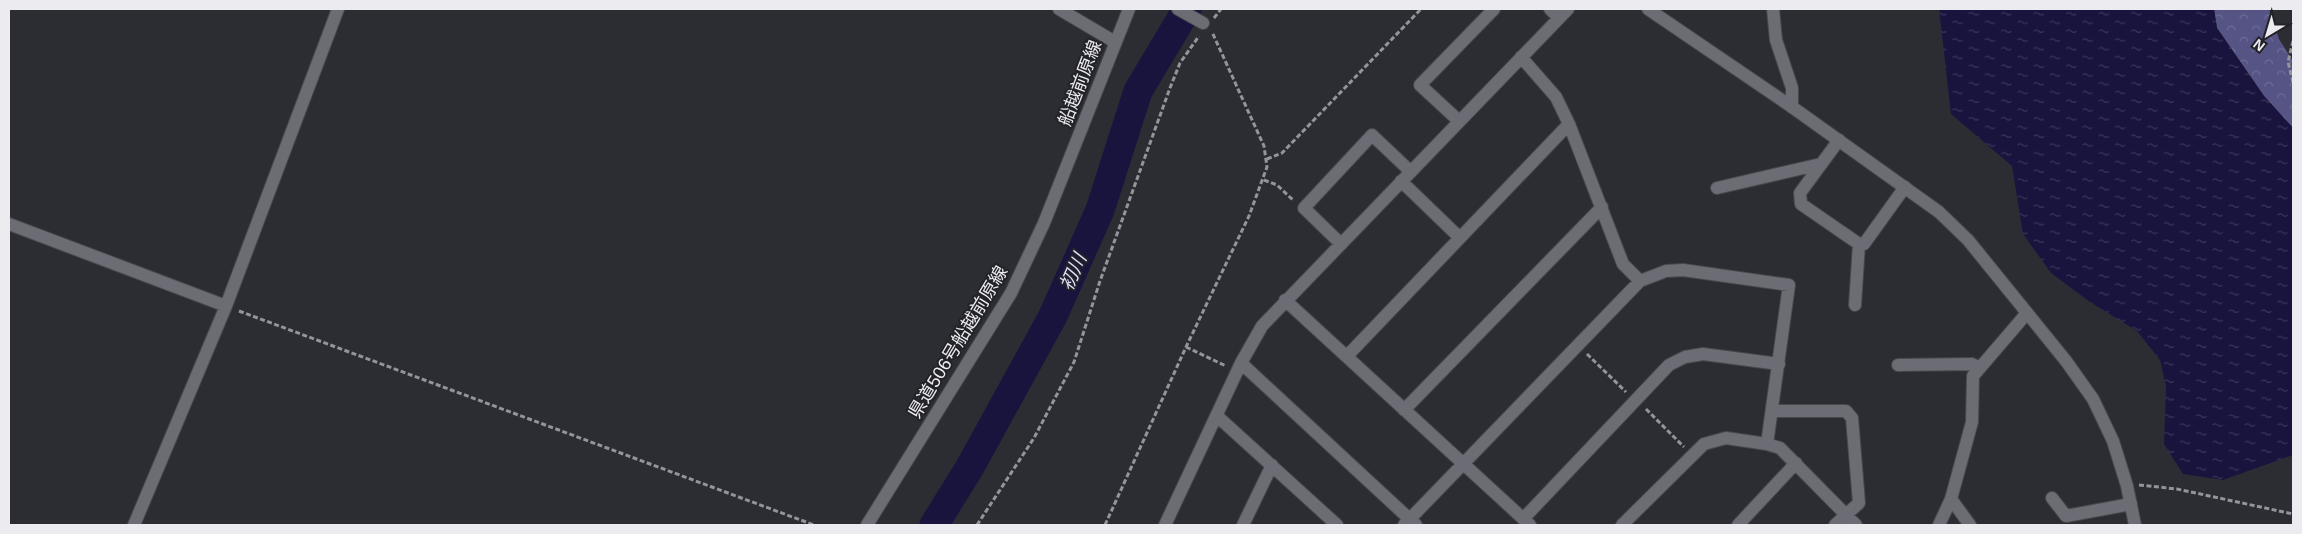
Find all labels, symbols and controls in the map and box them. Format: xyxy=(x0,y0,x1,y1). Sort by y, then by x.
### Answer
north arrow xyxy=(2242,10,2292,60)
text: N xyxy=(2250,36,2268,55)
street label: 船越前原線 xyxy=(1055,37,1105,129)
water label: 初川 xyxy=(1056,249,1091,294)
street label: 県道506号船越前原線 xyxy=(905,262,1011,422)

